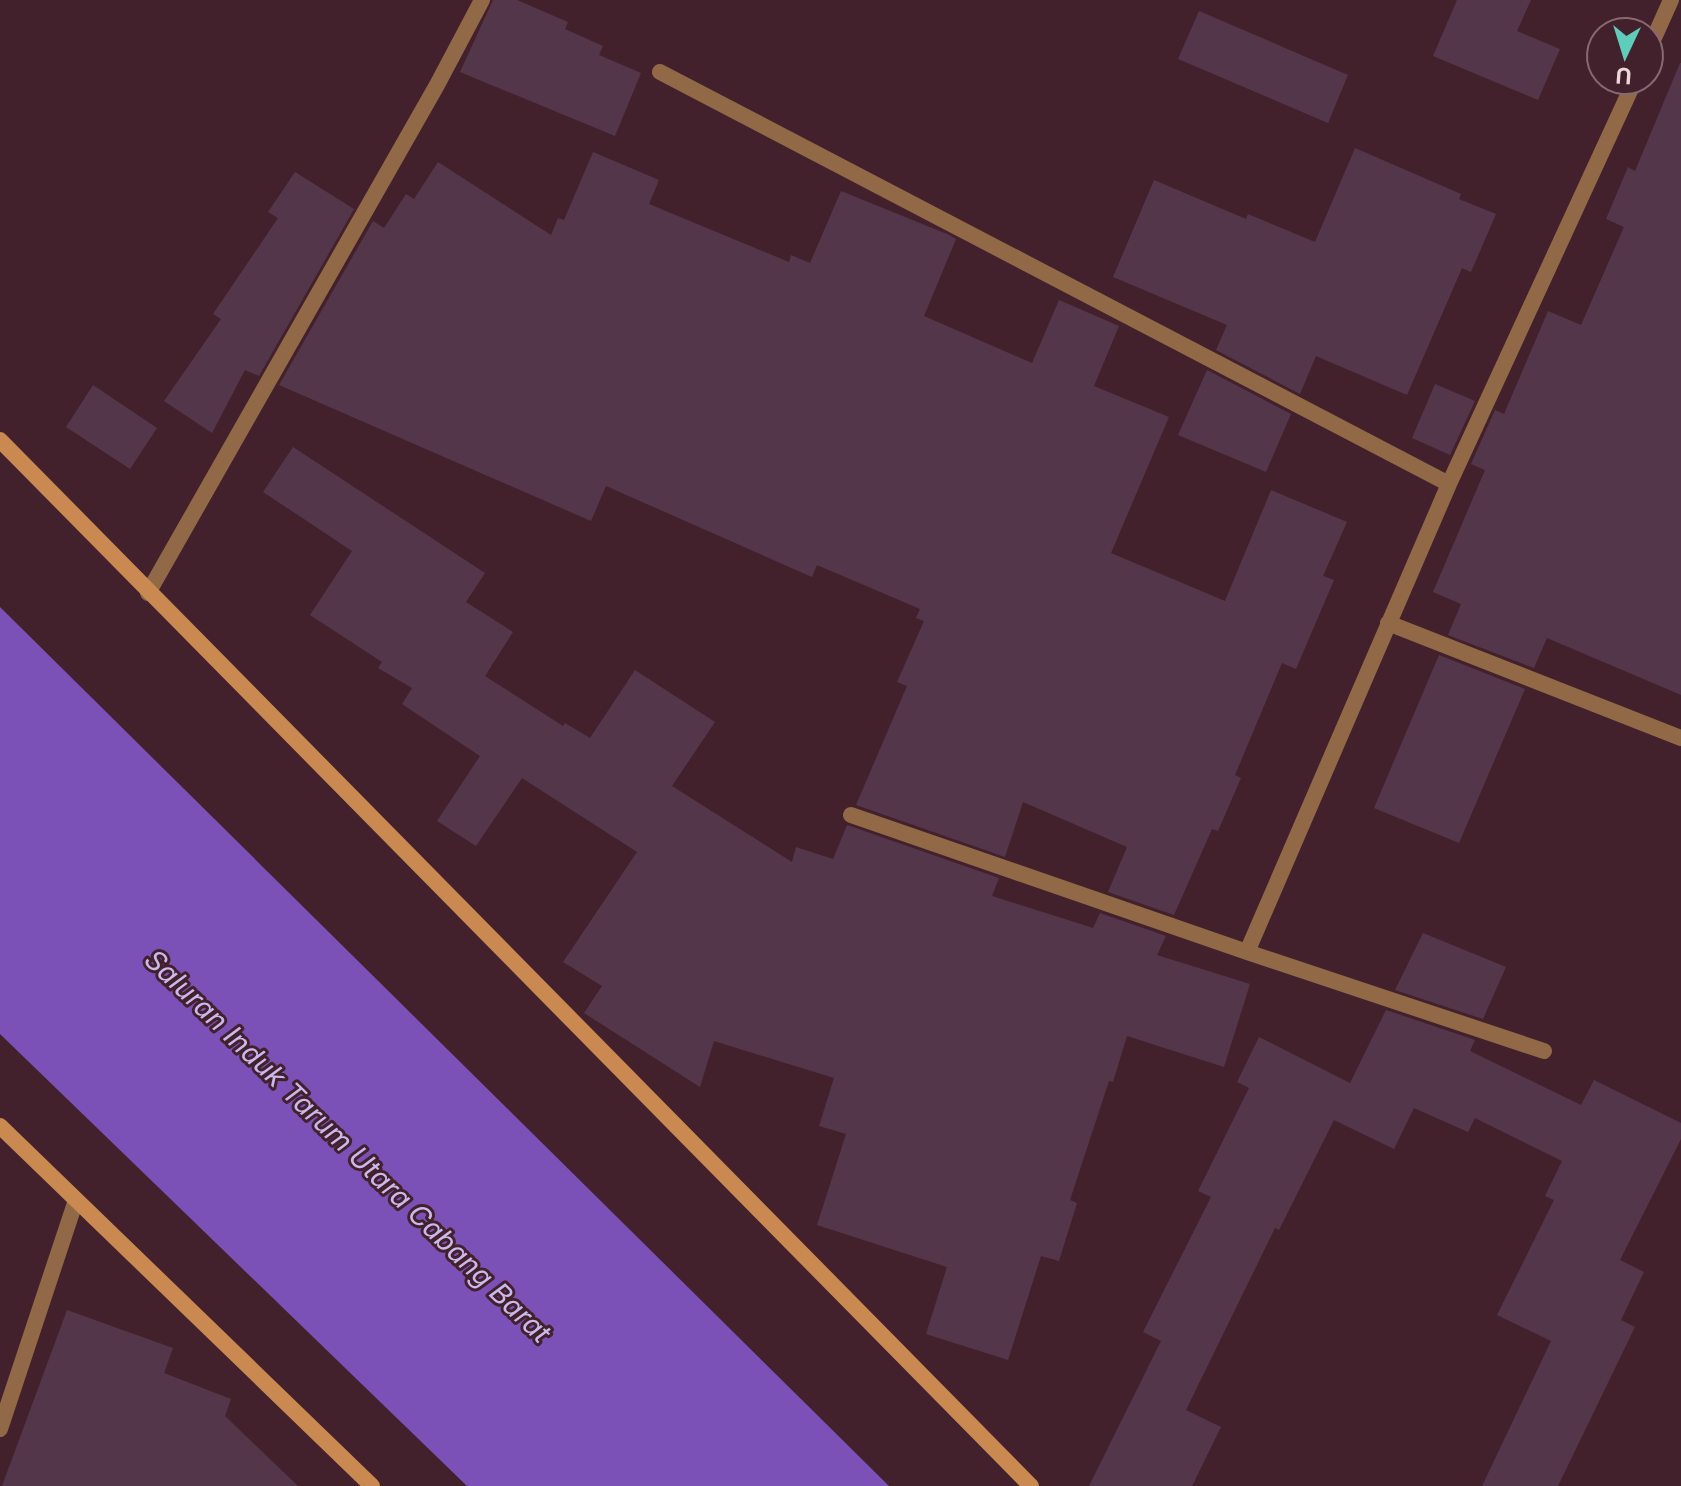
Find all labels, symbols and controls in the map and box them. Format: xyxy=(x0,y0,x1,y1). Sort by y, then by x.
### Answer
north arrow xyxy=(1585,16,1665,96)
text: U xyxy=(1615,62,1633,89)
water label: Saluran Induk Tarum Utara Cabang Barat xyxy=(138,942,559,1350)

